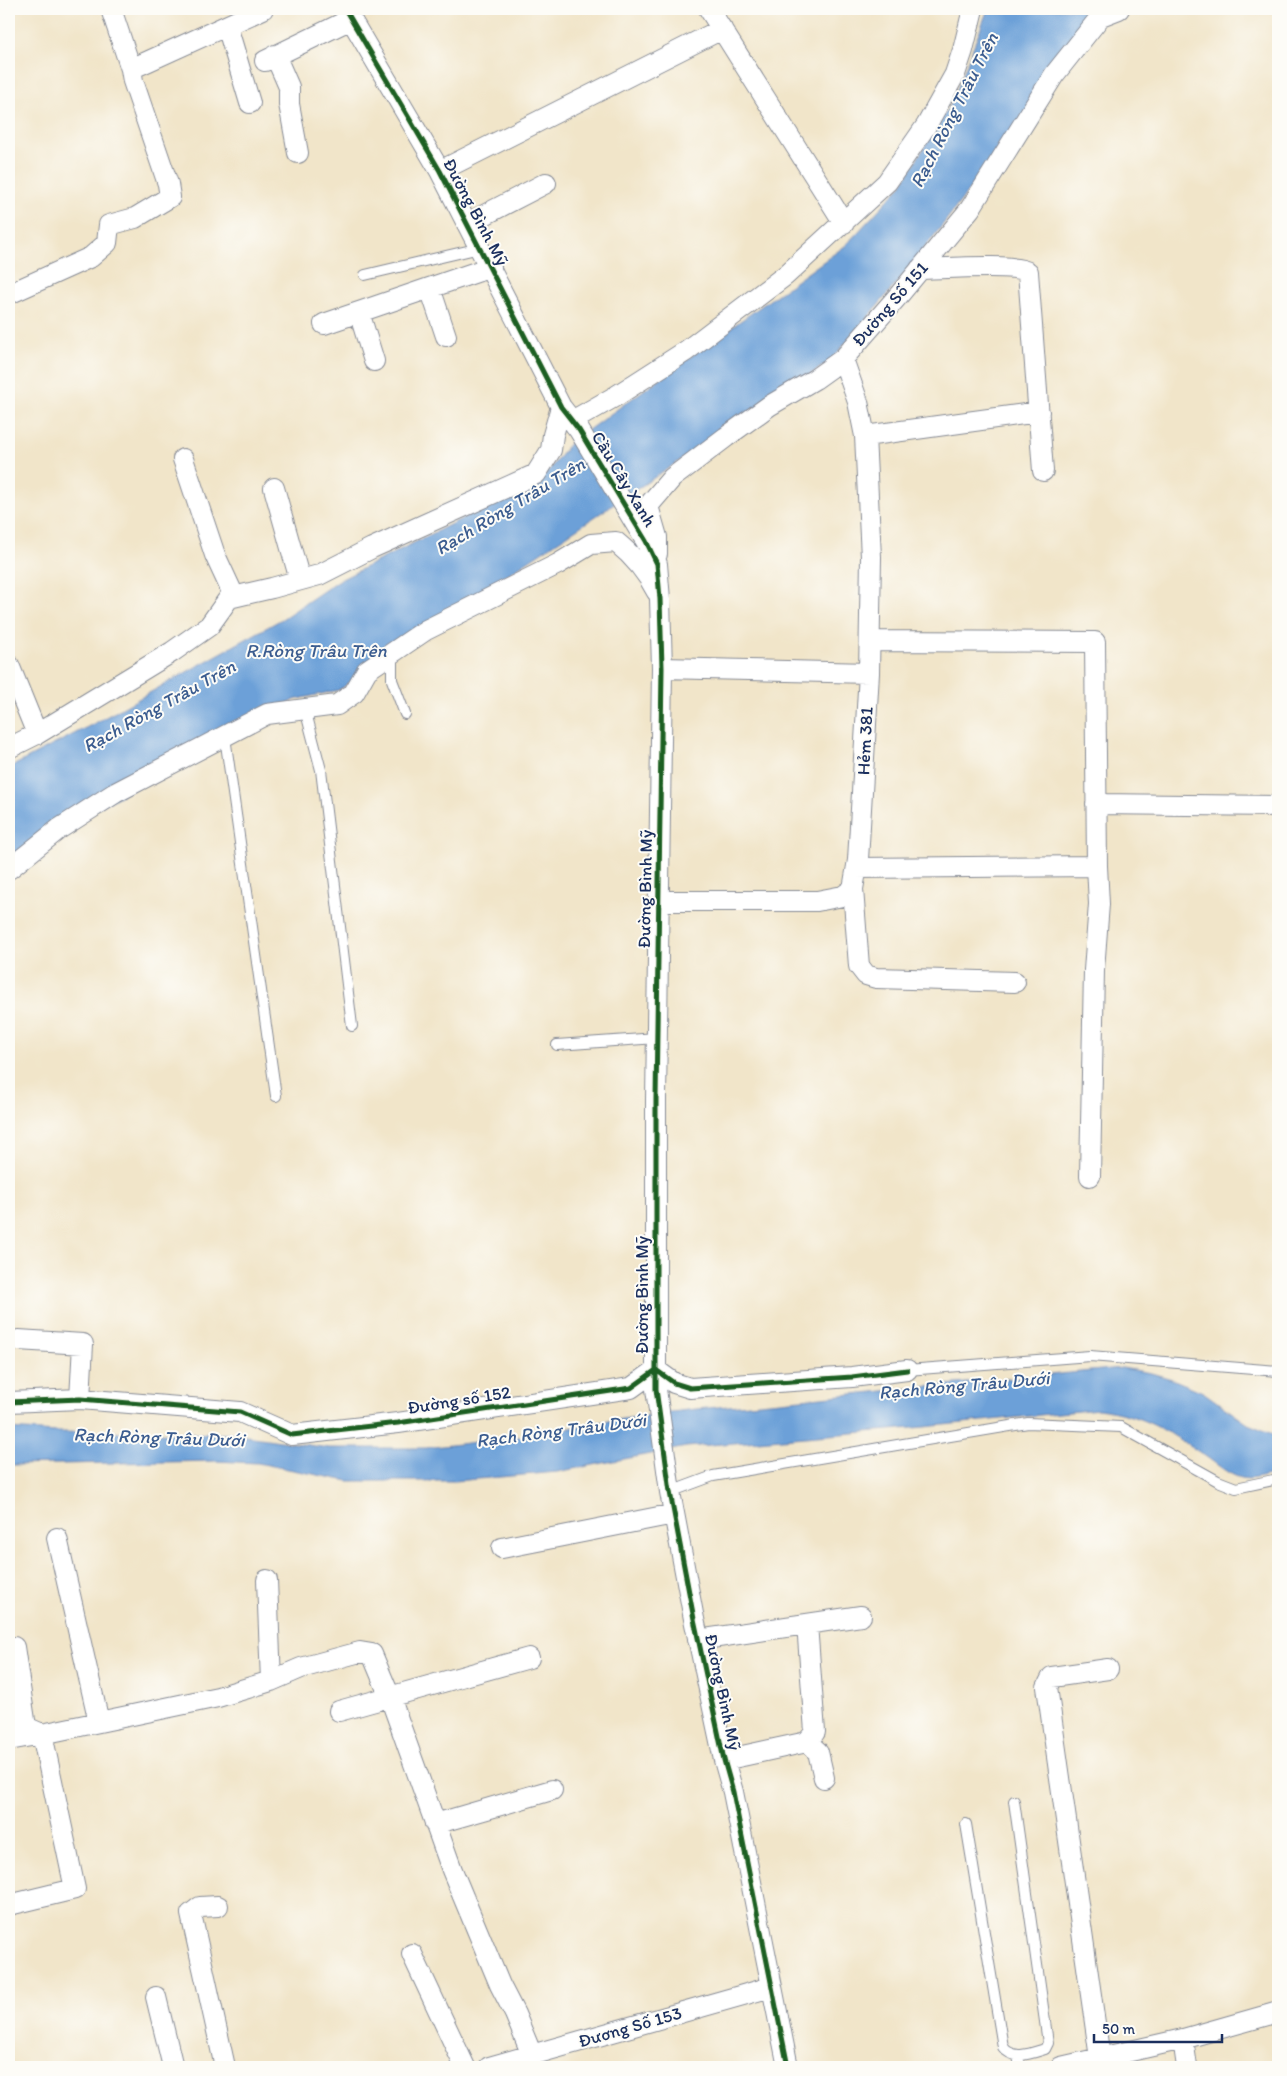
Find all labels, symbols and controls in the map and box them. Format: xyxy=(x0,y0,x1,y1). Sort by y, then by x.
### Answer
water label: Rạch Ròng Trâu Trên xyxy=(905,29,1003,191)
street label: Đường Bình Mỹ xyxy=(438,154,514,270)
street label: Đường Số 151 xyxy=(847,257,933,351)
street label: Cầu Cây Xanh xyxy=(587,427,661,531)
water label: Rạch Ròng Trâu Trên xyxy=(431,452,589,560)
water label: R.Ròng Trâu Trên xyxy=(245,639,387,662)
water label: Rạch Ròng Trâu Trên xyxy=(79,654,239,757)
street label: Hẻm 381 xyxy=(852,706,878,776)
street label: Đường Bình Mỹ xyxy=(633,829,657,948)
street label: Đường Bình Mỹ xyxy=(631,1235,653,1354)
water label: Rạch Ròng Trâu Dưới xyxy=(878,1366,1052,1404)
street label: Đường số 152 xyxy=(406,1381,513,1419)
water label: Rạch Ròng Trâu Dưới xyxy=(475,1408,649,1452)
water label: Rạch Ròng Trâu Dưới xyxy=(73,1423,247,1452)
street label: Đường Bình Mỹ xyxy=(700,1632,746,1753)
street label: Đương Số 153 xyxy=(576,2002,684,2052)
scale bar xyxy=(1094,2011,1222,2043)
text: 50 m xyxy=(1102,2020,1135,2038)

